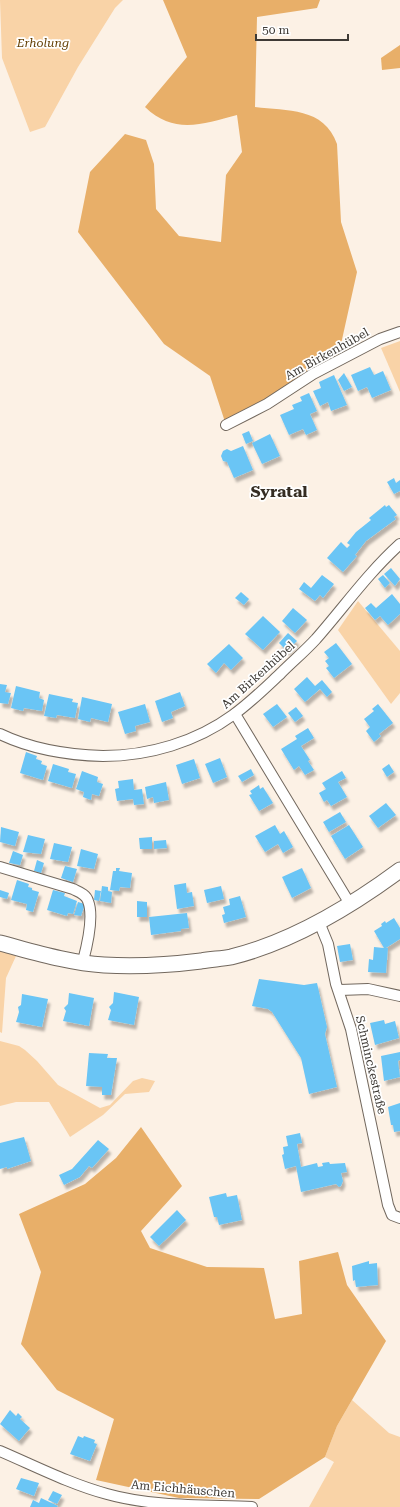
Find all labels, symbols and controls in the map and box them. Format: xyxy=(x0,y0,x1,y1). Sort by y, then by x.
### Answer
scale bar xyxy=(256,16,348,42)
text: 50 m xyxy=(262,23,289,37)
park label: Erholung xyxy=(16,36,69,50)
street label: Am Birkenhübel xyxy=(283,325,372,383)
district label: Syratal xyxy=(250,482,308,501)
street label: Am Birkenhübel xyxy=(219,638,298,712)
street label: Schminckestraße xyxy=(353,1014,389,1116)
street label: Am Eichhäuschen xyxy=(130,1477,236,1501)

